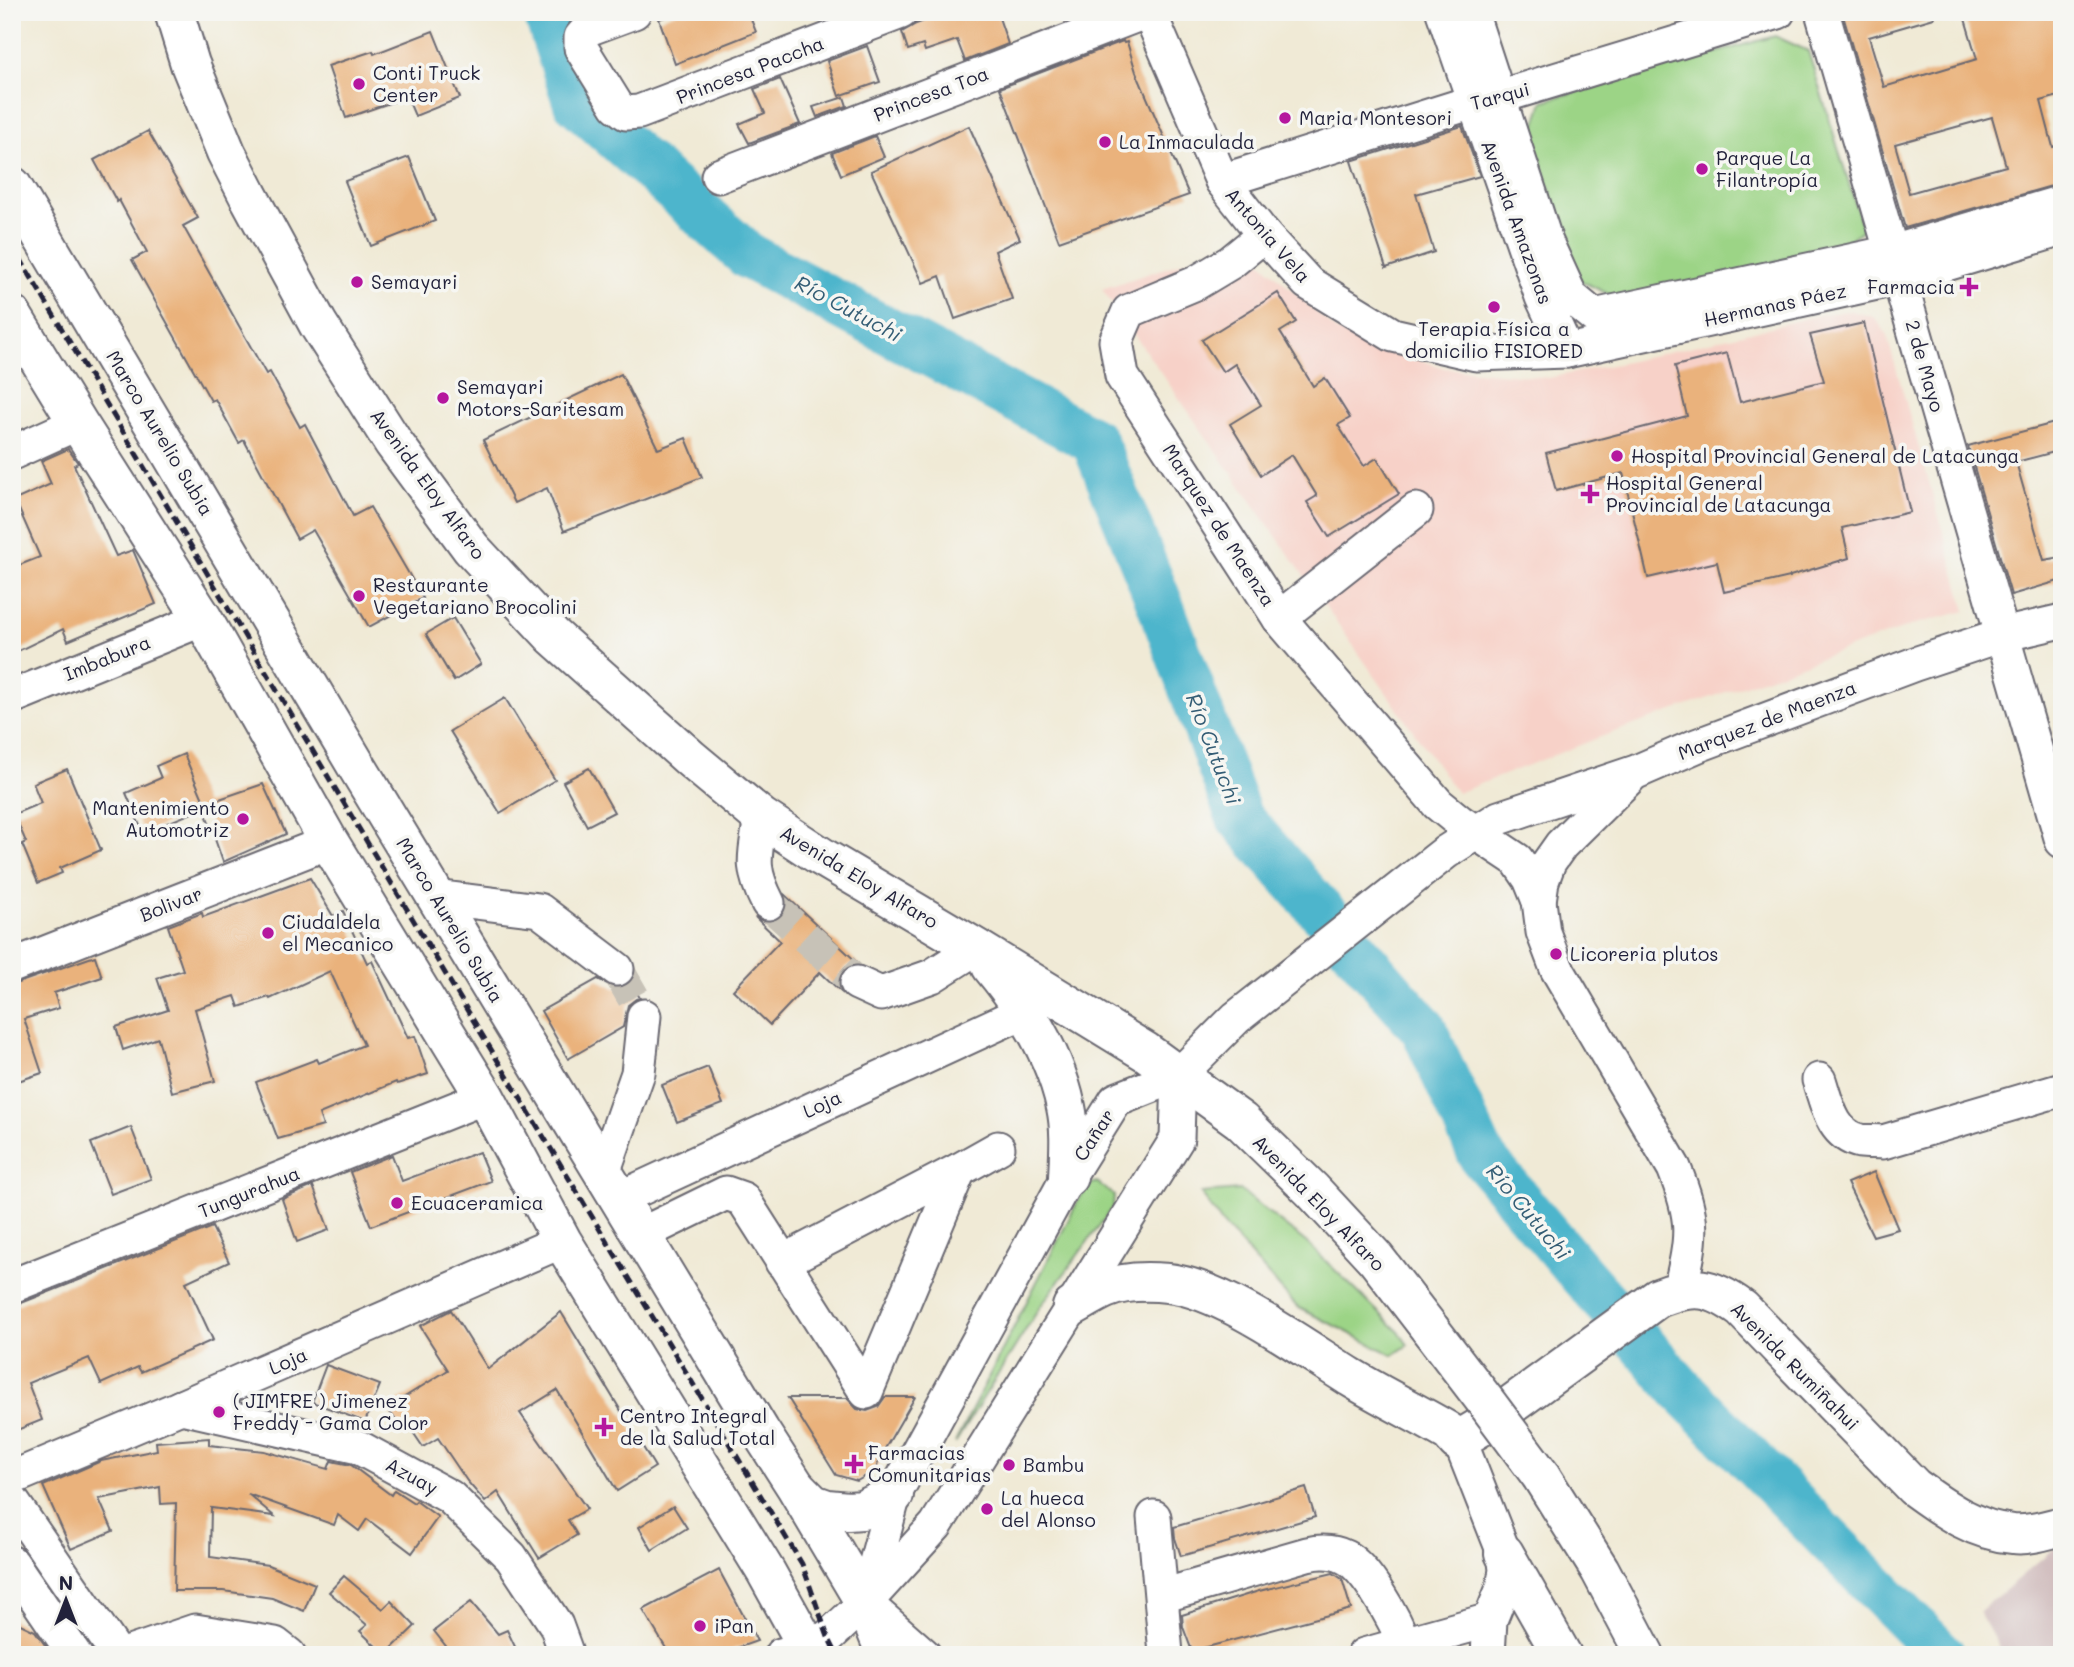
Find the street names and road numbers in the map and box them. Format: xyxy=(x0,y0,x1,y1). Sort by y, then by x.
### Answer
street label: Princesa Paccha xyxy=(673,30,827,109)
street label: Princesa Toa xyxy=(870,60,992,127)
street label: Tarqui xyxy=(1467,76,1532,115)
street label: Avenida Amazonas xyxy=(1476,136,1559,307)
street label: Antonia Vela xyxy=(1220,182,1317,287)
street label: Hermanas Páez xyxy=(1701,277,1849,332)
street label: 2 de Mayo xyxy=(1900,317,1951,415)
street label: Marco Aurelio Subia xyxy=(101,345,220,520)
street label: Avenida Eloy Alfaro xyxy=(365,403,491,564)
street label: Marquez de Maenza xyxy=(1157,439,1281,611)
street label: Imbabura xyxy=(60,629,154,686)
street label: Marquez de Maenza xyxy=(1674,674,1860,765)
street label: Avenida Eloy Alfaro xyxy=(776,819,943,934)
street label: Marco Aurelio Subia xyxy=(391,832,510,1007)
street label: Bolivar xyxy=(136,880,206,927)
street label: Loja xyxy=(799,1084,845,1123)
street label: Cañar xyxy=(1067,1104,1120,1166)
street label: Avenida Eloy Alfaro xyxy=(1248,1129,1391,1276)
street label: Tungurahua xyxy=(194,1160,303,1223)
street label: Avenida Rumiñahui xyxy=(1726,1296,1865,1435)
street label: Loja xyxy=(265,1341,311,1380)
street label: Azuay xyxy=(382,1451,443,1500)

